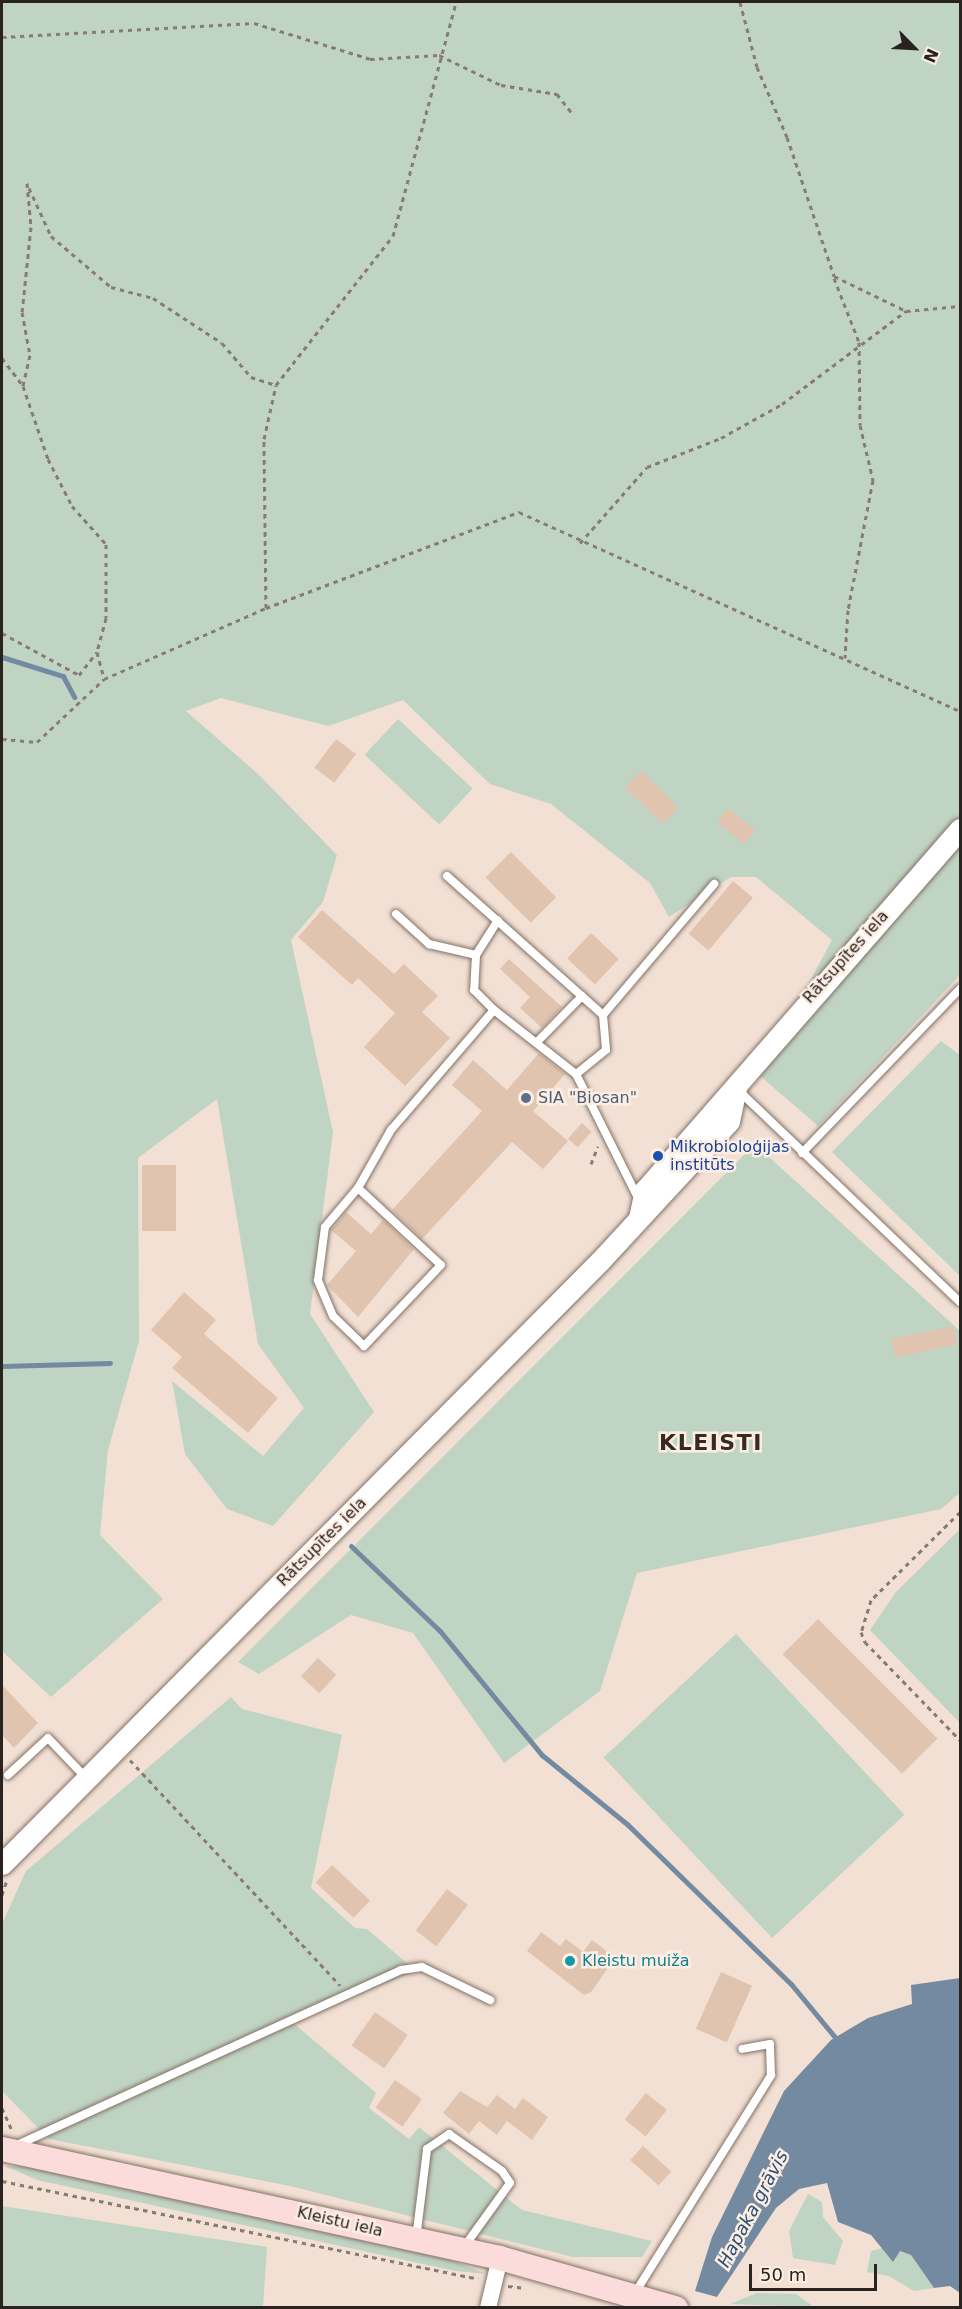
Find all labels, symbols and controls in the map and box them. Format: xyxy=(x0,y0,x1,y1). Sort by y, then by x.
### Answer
north arrow xyxy=(884,18,944,78)
text: N xyxy=(920,46,942,65)
street label: Rātsupītes iela xyxy=(799,907,893,1007)
place label: SIA "Biosan" xyxy=(538,1088,637,1108)
marker: SIA "Biosan" xyxy=(519,1091,533,1105)
place label: Mikrobioloģijas institūts xyxy=(670,1137,789,1175)
marker: Mikrobioloģijas institūts xyxy=(651,1149,665,1163)
district label: KLEISTI xyxy=(659,1430,763,1456)
street label: Rātsupītes iela xyxy=(273,1493,371,1591)
place label: Kleistu muiža xyxy=(582,1951,689,1971)
marker: Kleistu muiža xyxy=(563,1954,577,1968)
water label: Hapaka grāvis xyxy=(713,2147,793,2271)
street label: Kleistu iela xyxy=(295,2203,385,2241)
scale bar xyxy=(752,2252,880,2290)
text: 50 m xyxy=(760,2264,806,2285)

